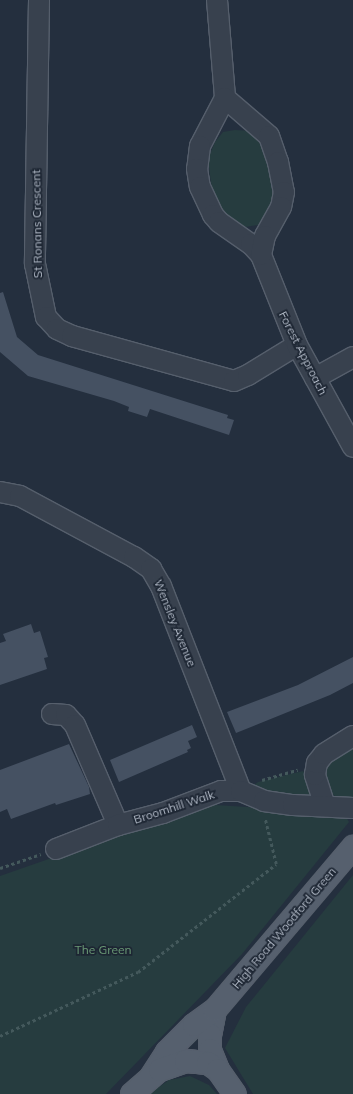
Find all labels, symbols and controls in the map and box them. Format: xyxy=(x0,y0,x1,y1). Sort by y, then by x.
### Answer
street label: St Ronans Crescent xyxy=(29,170,45,278)
street label: Forest Approach xyxy=(276,309,330,397)
street label: Wensley Avenue xyxy=(151,577,199,669)
street label: Broomhill Walk xyxy=(132,787,216,827)
street label: High Road Woodford Green xyxy=(229,864,339,992)
park label: The Green xyxy=(74,943,132,957)

